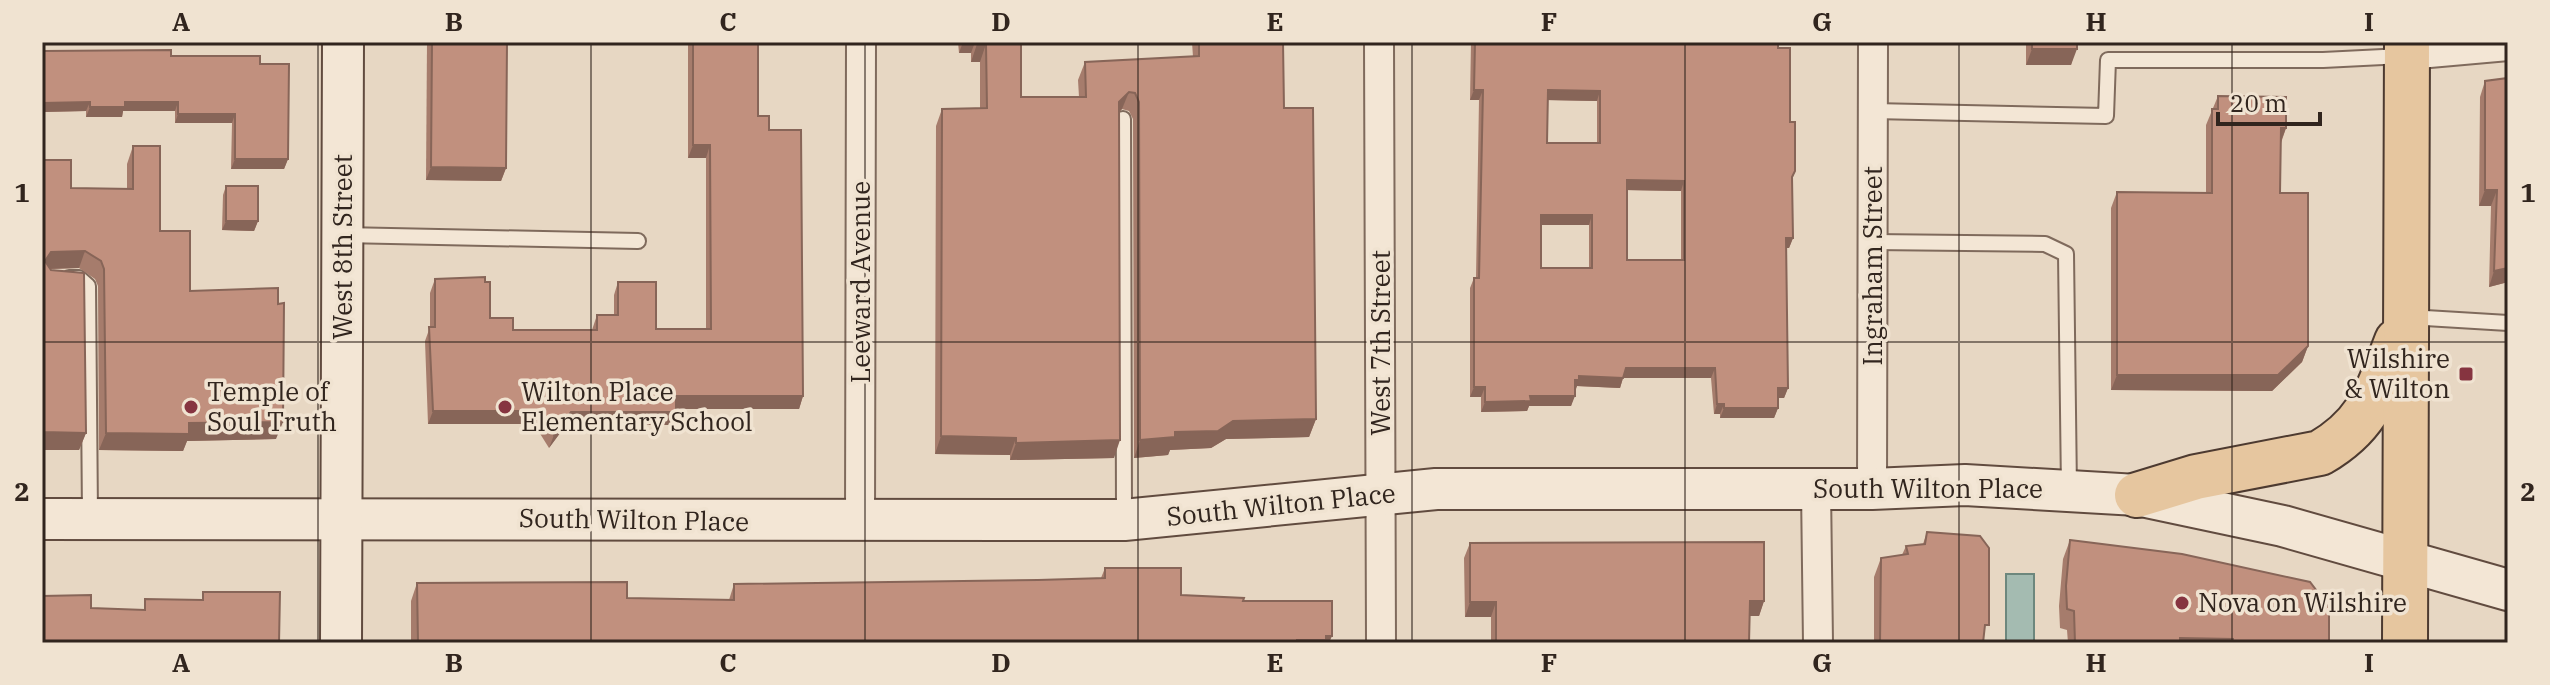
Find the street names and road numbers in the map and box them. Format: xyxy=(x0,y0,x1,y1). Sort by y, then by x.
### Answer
street label: West 8th Street xyxy=(325,154,359,340)
street label: Ingraham Street xyxy=(1855,166,1889,366)
street label: Leeward Avenue xyxy=(843,181,877,383)
street label: West 7th Street xyxy=(1363,250,1397,436)
street label: South Wilton Place xyxy=(1813,471,2043,505)
street label: South Wilton Place xyxy=(1165,475,1397,533)
street label: South Wilton Place xyxy=(519,500,749,538)

